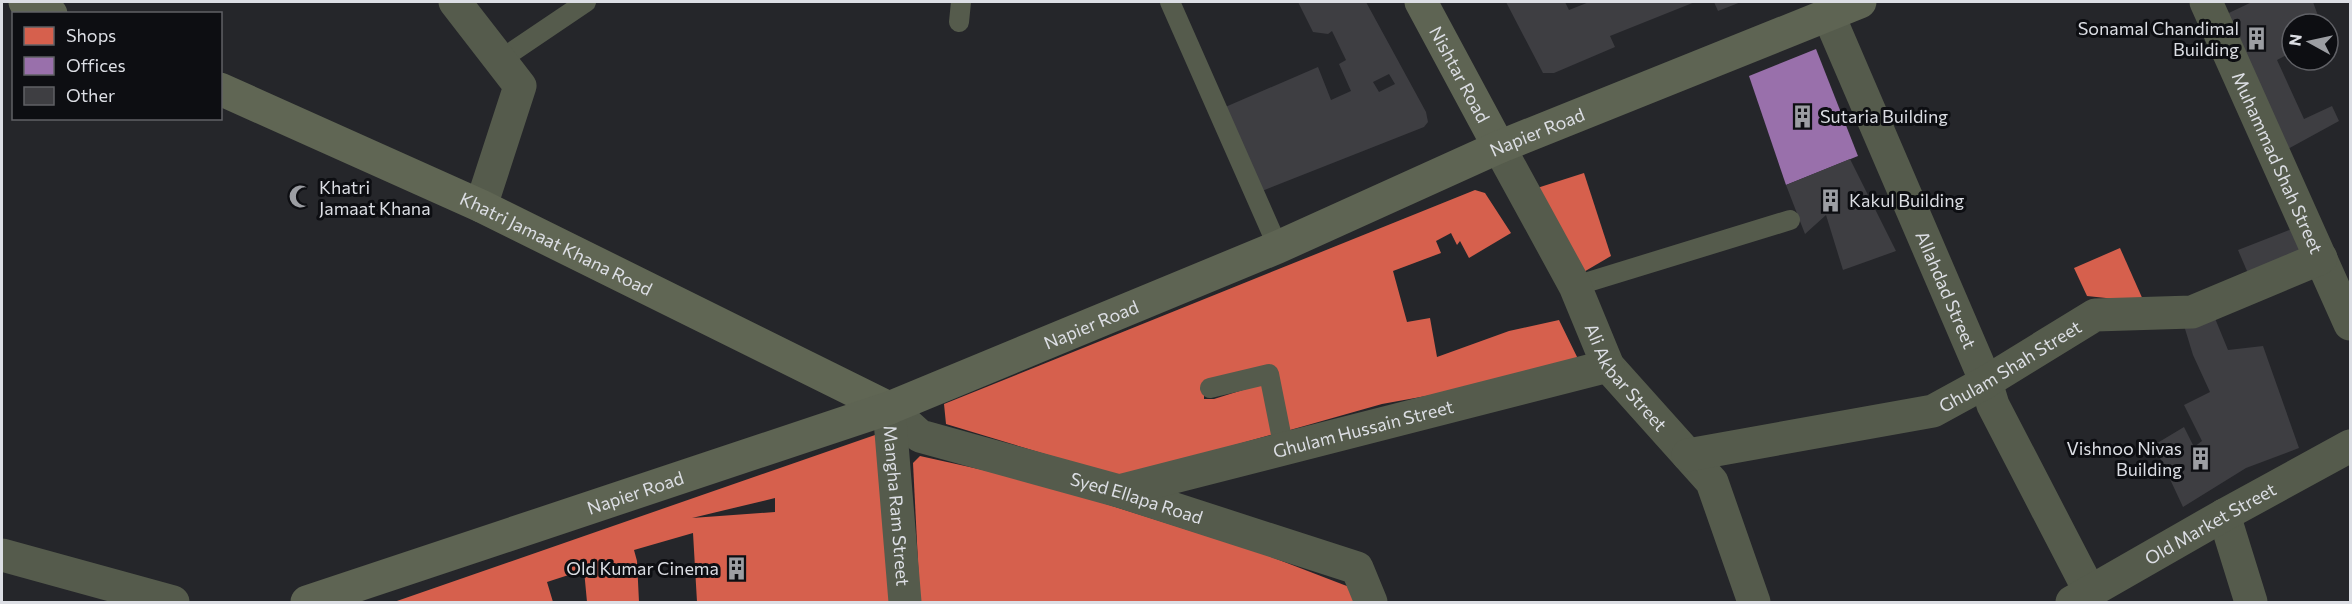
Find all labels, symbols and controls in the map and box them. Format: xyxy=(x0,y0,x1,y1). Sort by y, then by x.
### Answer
legend xyxy=(12,12,222,120)
north arrow xyxy=(2280,12,2340,72)
place label: Sonamal Chandimal Building xyxy=(2078,17,2239,60)
street label: Nishtar Road xyxy=(1425,22,1495,126)
text: Shops xyxy=(66,24,116,46)
building icon: Sonamal Chandimal Building xyxy=(2244,25,2270,51)
text: N xyxy=(2284,33,2305,47)
text: Offices xyxy=(66,54,126,76)
street label: Muhammad Shah Street xyxy=(2228,68,2328,257)
text: Other xyxy=(66,84,115,106)
street label: Napier Road xyxy=(1486,103,1588,161)
building icon: Sutaria Building xyxy=(1789,103,1815,129)
place label: Sutaria Building xyxy=(1820,105,1948,127)
place label: Khatri Jamaat Khana xyxy=(319,176,431,219)
mosque icon: Khatri Jamaat Khana xyxy=(288,184,314,210)
street label: Khatri Jamaat Khana Road xyxy=(457,187,656,300)
building icon: Kakul Building xyxy=(1818,187,1844,213)
place label: Kakul Building xyxy=(1849,189,1965,211)
street label: Allahdad Street xyxy=(1911,227,1981,352)
street label: Napier Road xyxy=(1040,295,1142,354)
street label: Ghulam Shah Street xyxy=(1935,315,2085,417)
street label: Ali Akbar Street xyxy=(1581,320,1672,436)
street label: Ghulam Hussain Street xyxy=(1271,395,1456,462)
street label: Mangha Ram Street xyxy=(879,424,915,587)
place label: Vishnoo Nivas Building xyxy=(2066,437,2182,480)
building icon: Vishnoo Nivas Building xyxy=(2187,445,2213,471)
street label: Napier Road xyxy=(584,466,686,519)
street label: Syed Ellapa Road xyxy=(1068,467,1206,528)
street label: Old Market Street xyxy=(2141,478,2280,569)
building icon: Old Kumar Cinema xyxy=(724,555,750,581)
place label: Old Kumar Cinema xyxy=(566,557,719,579)

